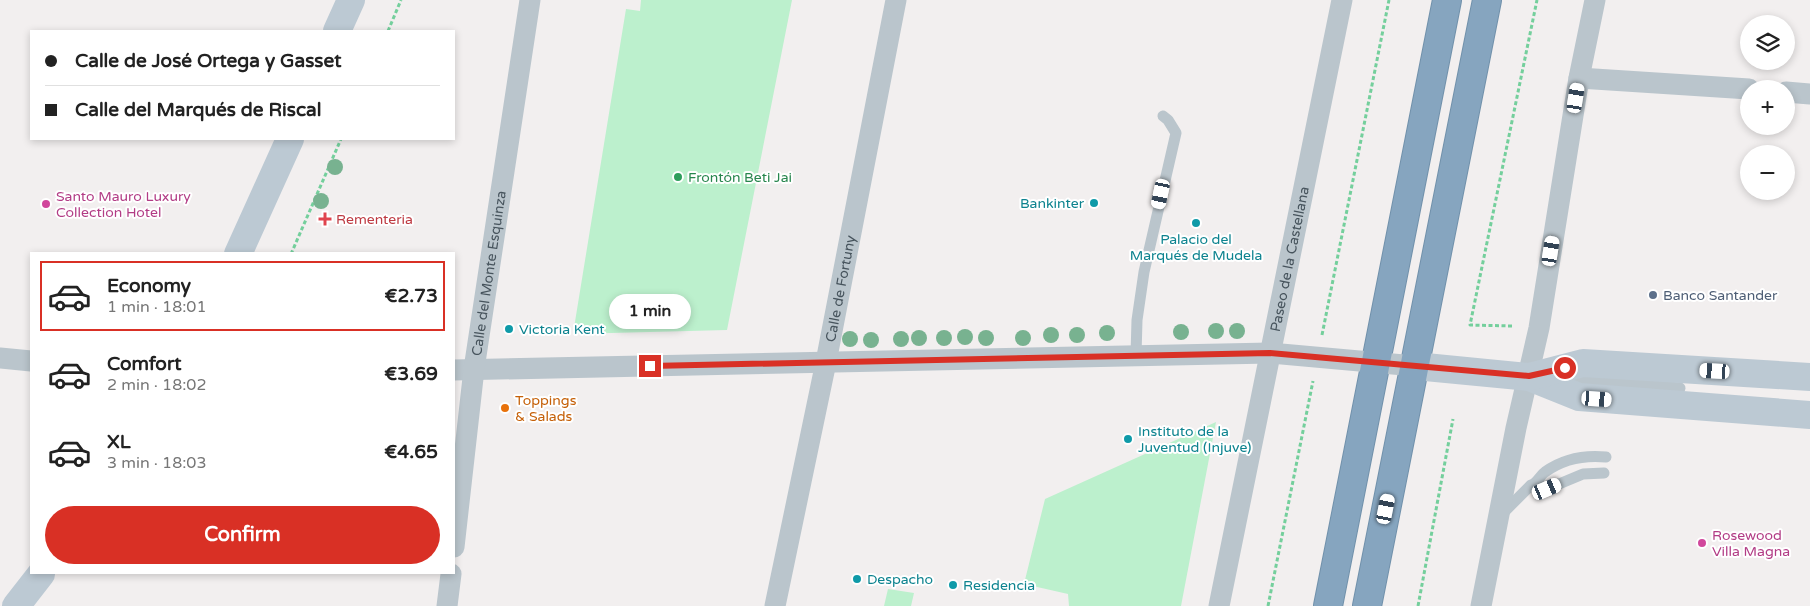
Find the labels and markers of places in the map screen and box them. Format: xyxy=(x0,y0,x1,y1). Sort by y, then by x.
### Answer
place label: Frontón Beti Jai xyxy=(688,169,792,186)
marker: Frontón Beti Jai xyxy=(672,171,684,183)
place label: Santo Mauro Luxury Collection Hotel xyxy=(56,188,191,221)
place label: Bankinter xyxy=(1020,195,1085,212)
marker: Bankinter xyxy=(1088,197,1100,209)
marker: Santo Mauro Luxury Collection Hotel xyxy=(40,198,52,210)
place label: Rementeria xyxy=(336,211,413,228)
marker: Rementeria xyxy=(318,212,332,226)
marker: Palacio del Marqués de Mudela xyxy=(1190,217,1202,229)
place label: Palacio del Marqués de Mudela xyxy=(1130,231,1262,264)
place label: Banco Santander xyxy=(1663,287,1778,304)
marker: Banco Santander xyxy=(1647,289,1659,301)
place label: Victoria Kent xyxy=(519,321,605,338)
marker: Victoria Kent xyxy=(503,323,515,335)
place label: Toppings & Salads xyxy=(515,392,577,425)
marker: Toppings & Salads xyxy=(499,402,511,414)
place label: Instituto de la Juventud (Injuve) xyxy=(1138,423,1251,456)
marker: Instituto de la Juventud (Injuve) xyxy=(1122,433,1134,445)
place label: Rosewood Villa Magna xyxy=(1712,527,1790,560)
marker: Rosewood Villa Magna xyxy=(1696,537,1708,549)
place label: Despacho xyxy=(867,571,933,588)
marker: Despacho xyxy=(851,573,863,585)
place label: Residencia xyxy=(963,577,1035,594)
marker: Residencia xyxy=(947,579,959,591)

